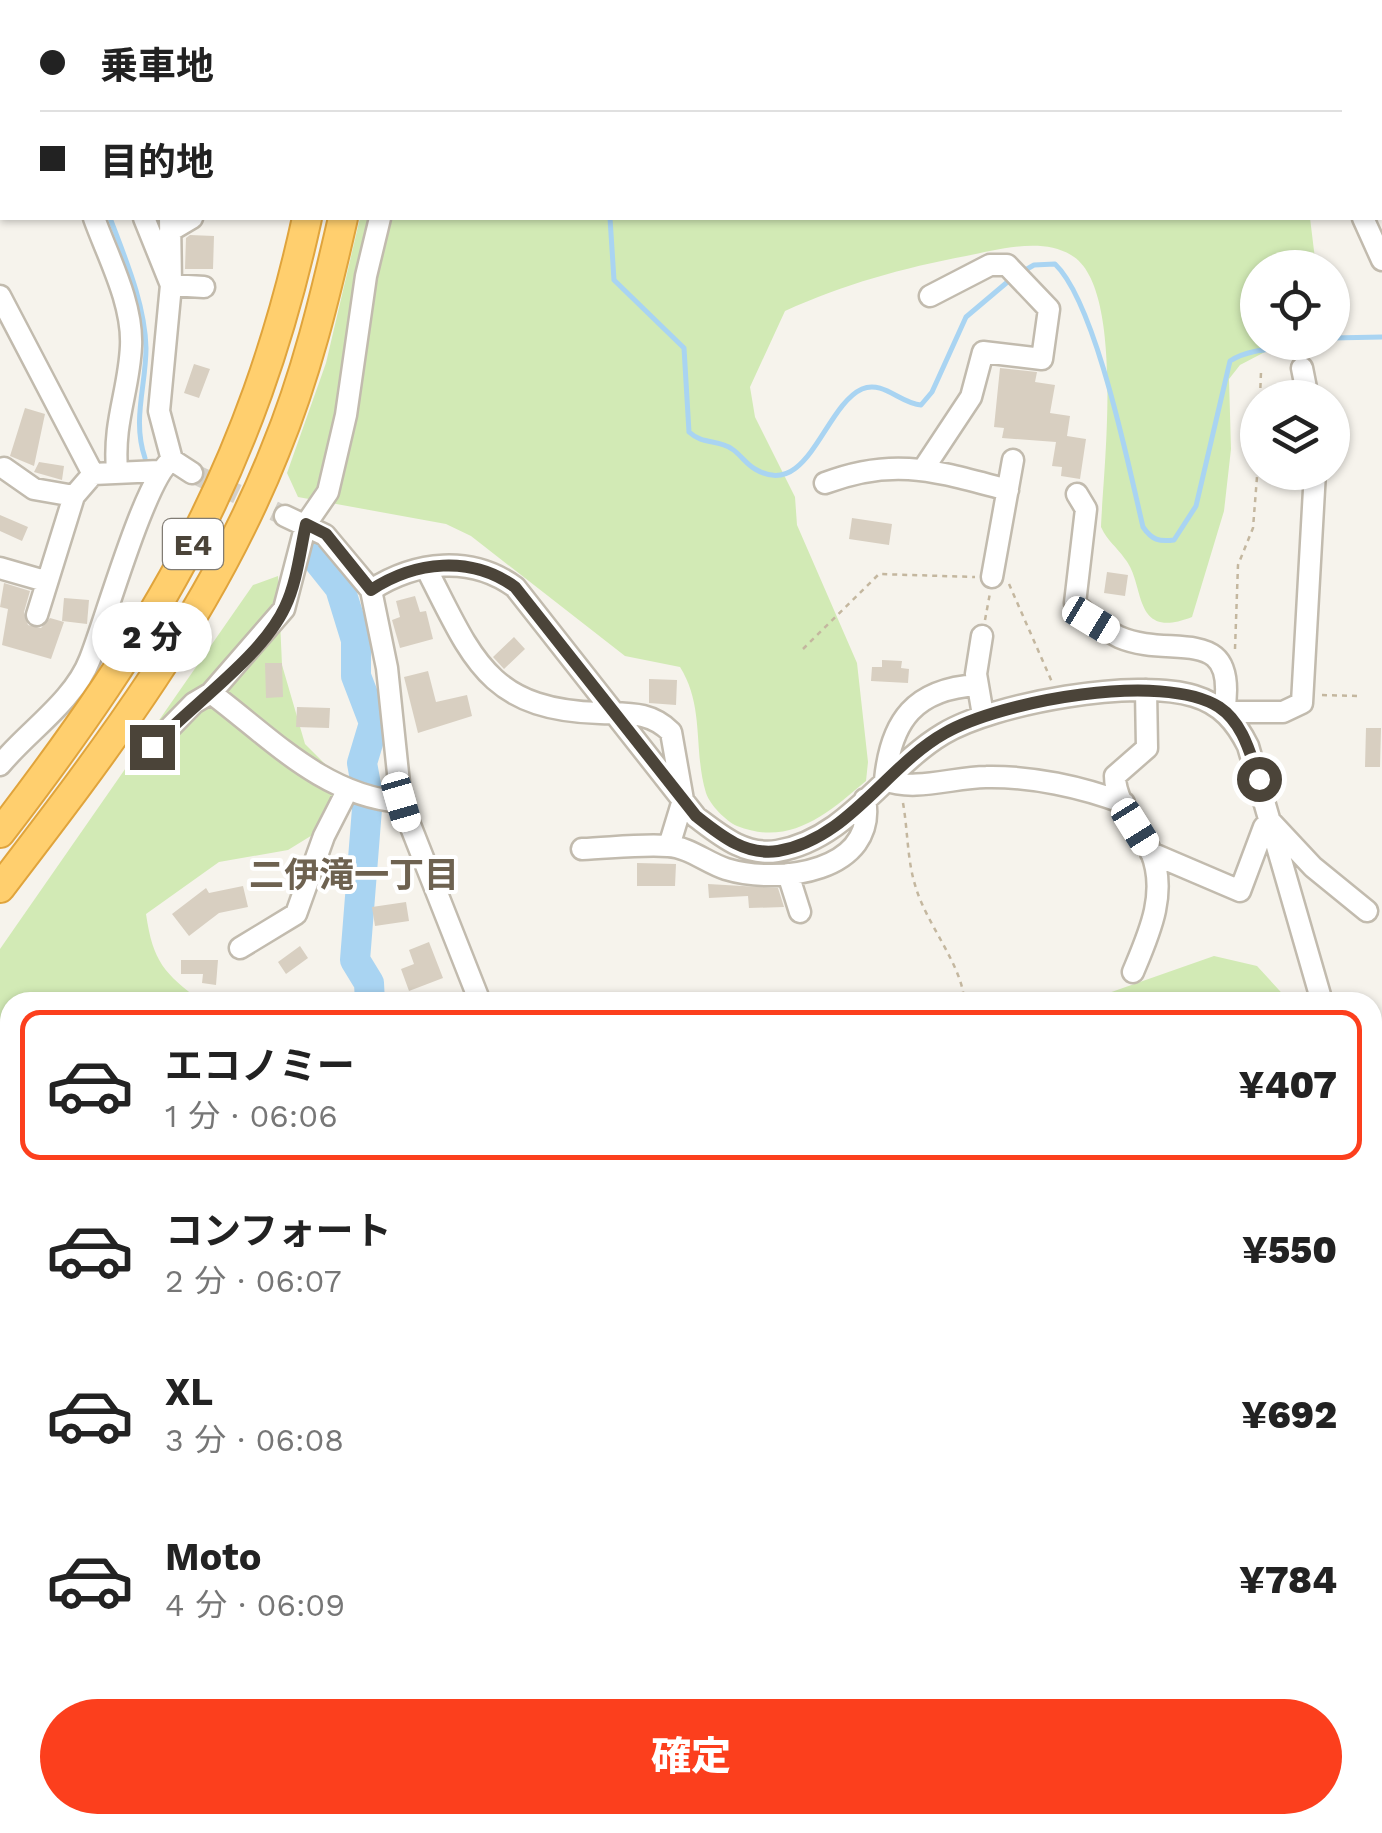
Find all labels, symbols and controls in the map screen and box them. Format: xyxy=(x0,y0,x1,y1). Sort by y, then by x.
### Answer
text: 乗車地 xyxy=(100,44,214,88)
text: 目的地 xyxy=(100,140,214,184)
map controls xyxy=(1240,250,1350,490)
button: locate xyxy=(1240,250,1350,360)
button: layers xyxy=(1240,380,1350,490)
road number: E4 xyxy=(163,519,223,569)
car xyxy=(1058,592,1124,648)
callout: 2 分 xyxy=(92,602,212,672)
text: 2 分 xyxy=(122,618,182,656)
route end xyxy=(130,725,175,770)
route start xyxy=(1237,757,1282,802)
car xyxy=(378,769,424,835)
car xyxy=(1106,794,1164,860)
district label: 二伊滝一丁目 xyxy=(249,854,459,896)
icon: car xyxy=(45,1040,135,1130)
text: エコノミー xyxy=(165,1044,355,1088)
text: ¥407 xyxy=(1239,1063,1337,1107)
text: 1 分 · 06:06 xyxy=(165,1097,338,1135)
icon: car xyxy=(45,1205,135,1295)
text: コンフォート xyxy=(165,1209,392,1253)
text: ¥550 xyxy=(1242,1228,1337,1272)
text: 2 分 · 06:07 xyxy=(165,1262,342,1300)
icon: car xyxy=(45,1370,135,1460)
text: XL xyxy=(165,1370,213,1414)
text: ¥692 xyxy=(1241,1393,1337,1437)
text: 3 分 · 06:08 xyxy=(165,1421,344,1459)
icon: car xyxy=(45,1535,135,1625)
text: Moto xyxy=(165,1535,261,1579)
text: ¥784 xyxy=(1239,1558,1337,1602)
text: 4 分 · 06:09 xyxy=(165,1586,345,1624)
button: 確定 xyxy=(40,1699,1342,1814)

